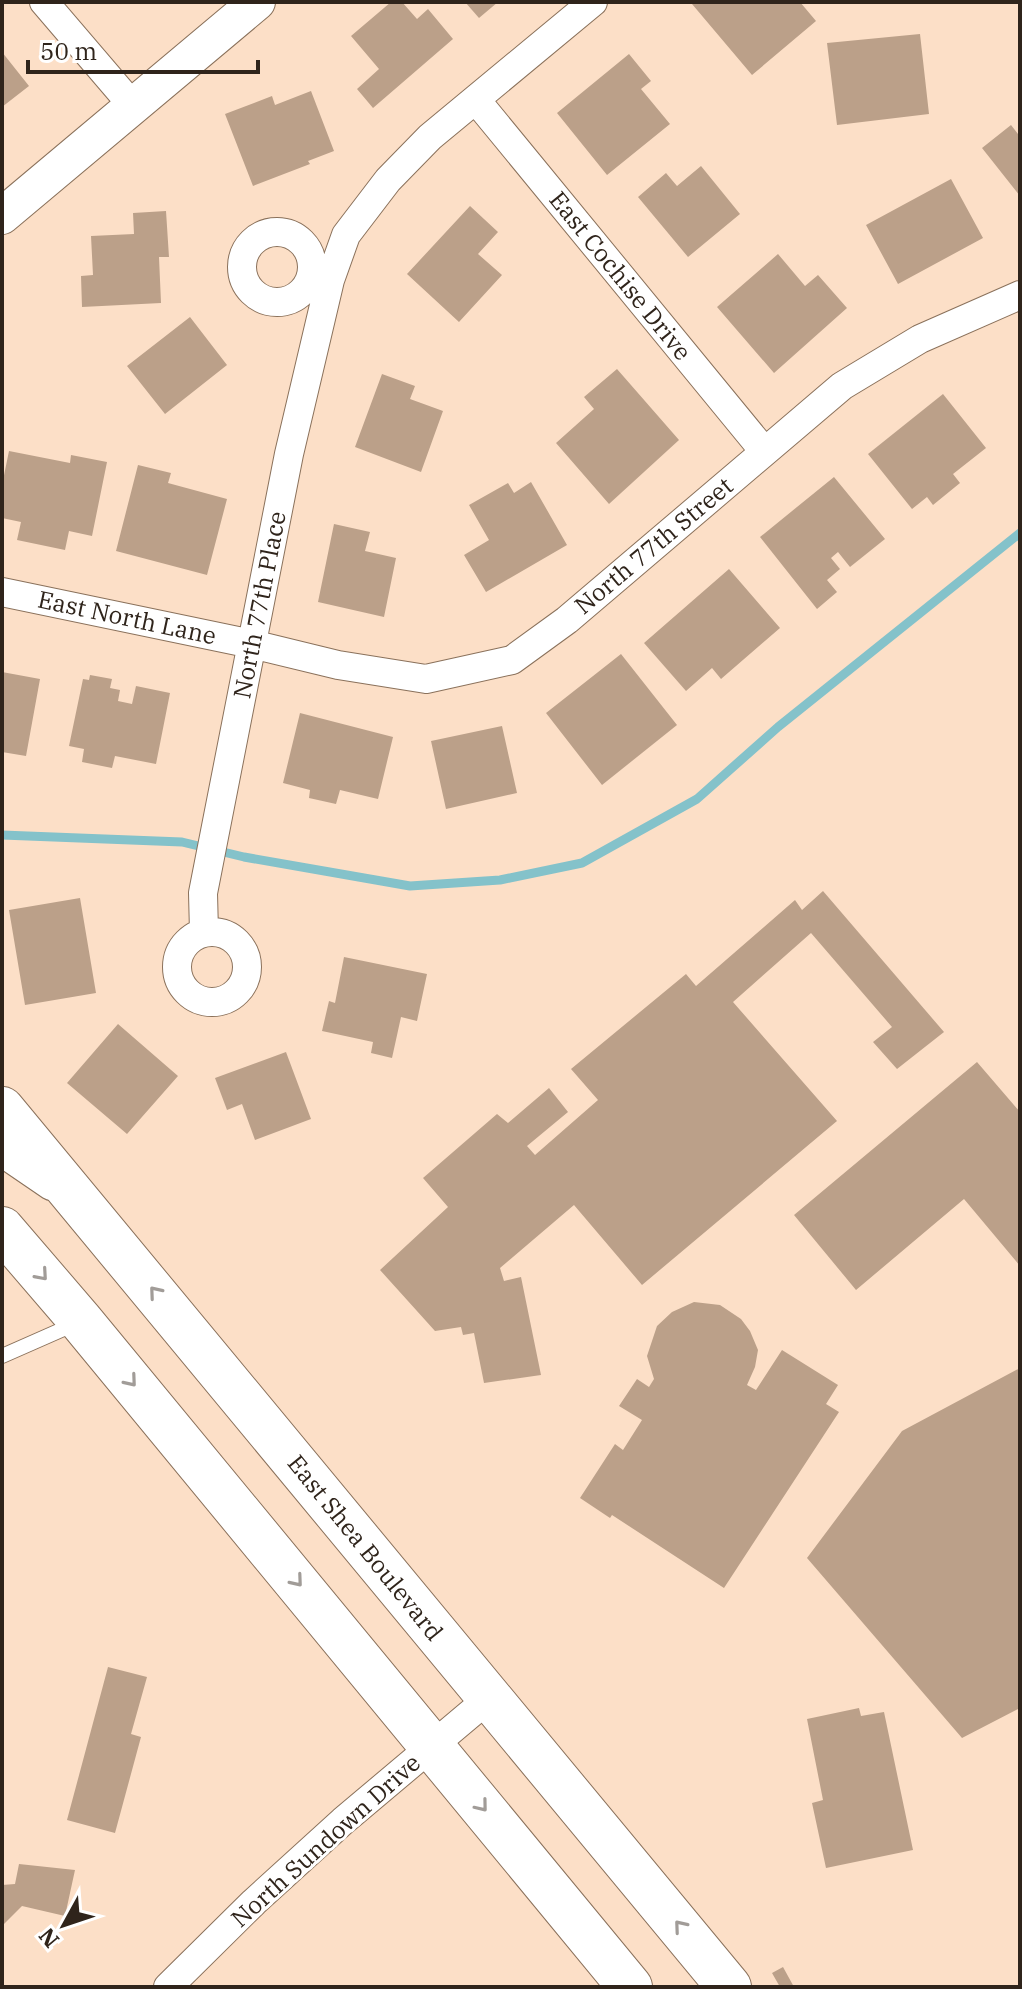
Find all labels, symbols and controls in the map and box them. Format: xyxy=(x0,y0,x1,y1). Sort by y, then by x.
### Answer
scale bar xyxy=(28,24,258,74)
text: 50 m xyxy=(40,35,97,67)
street label: East Cochise Drive xyxy=(543,184,699,367)
street label: North 77th Street xyxy=(568,470,739,621)
street label: North 77th Place xyxy=(225,508,293,701)
street label: East North Lane xyxy=(35,582,219,652)
one-way arrow xyxy=(32,1265,47,1280)
one-way arrow xyxy=(150,1287,165,1301)
one-way arrow xyxy=(121,1372,136,1386)
street label: East Shea Boulevard xyxy=(281,1448,451,1647)
one-way arrow xyxy=(287,1572,302,1586)
street label: North Sundown Drive xyxy=(224,1747,427,1934)
one-way arrow xyxy=(472,1797,487,1812)
north arrow xyxy=(24,1885,104,1965)
one-way arrow xyxy=(675,1921,690,1936)
text: N xyxy=(32,1922,65,1954)

